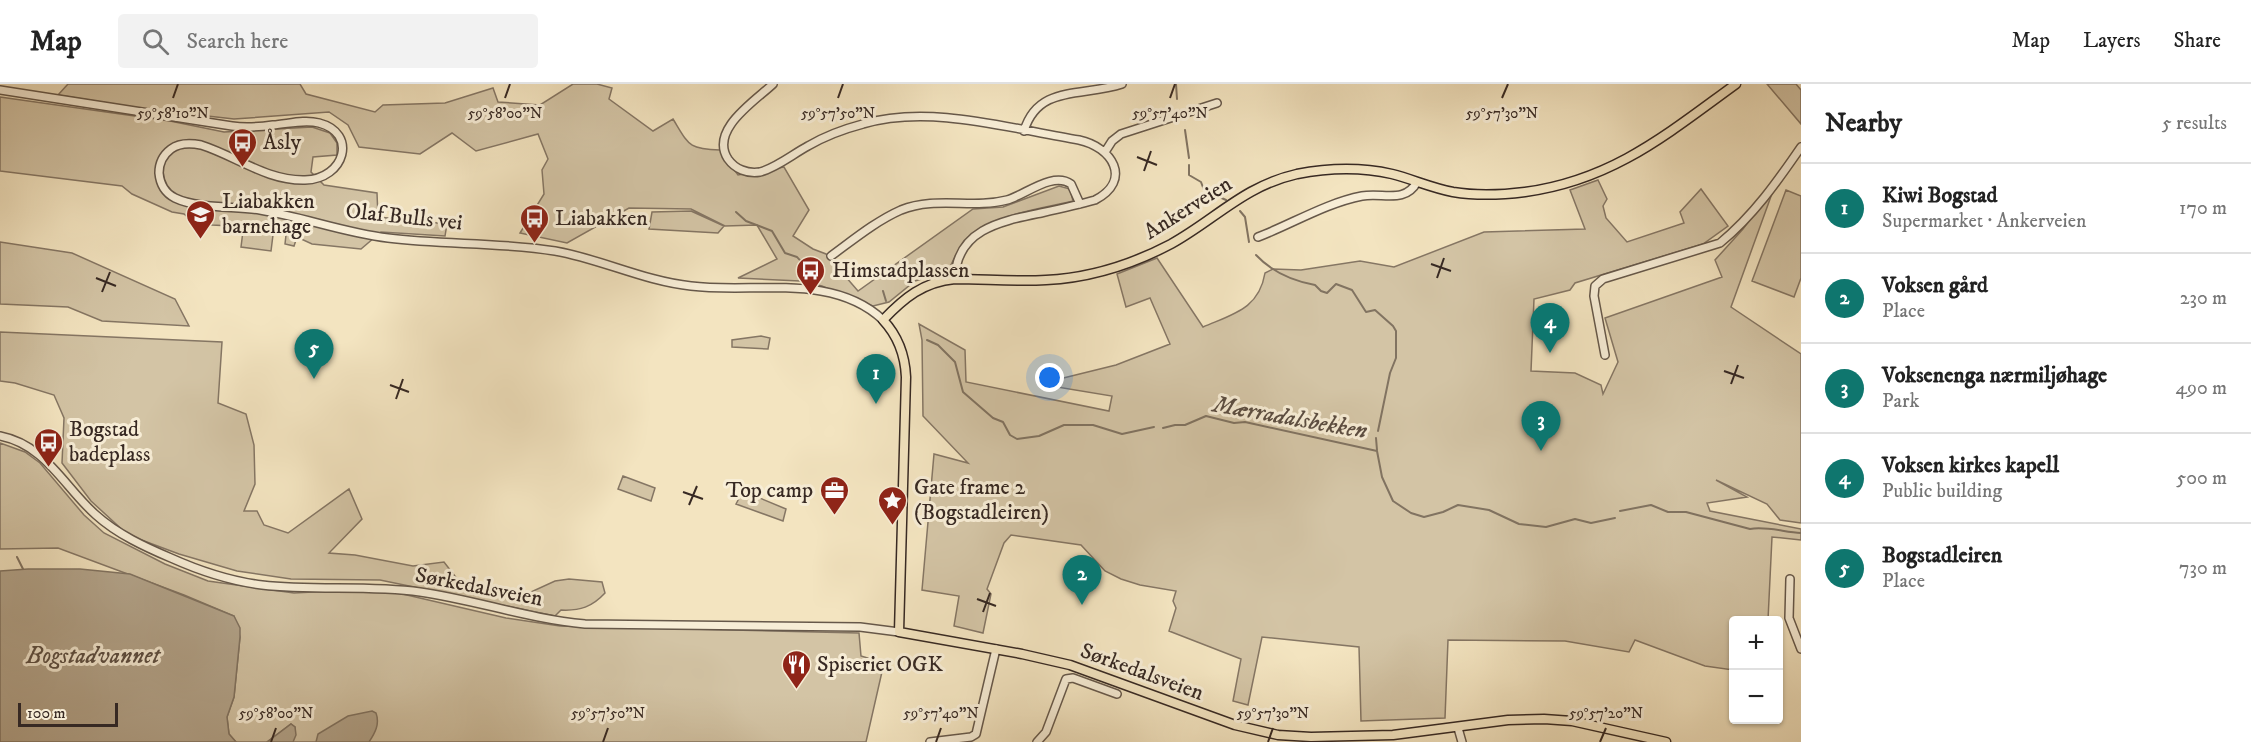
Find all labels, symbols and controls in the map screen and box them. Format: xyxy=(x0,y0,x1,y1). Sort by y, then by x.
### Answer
search box xyxy=(118,14,538,68)
text: Map xyxy=(30,24,82,59)
icon: search xyxy=(139,25,172,58)
text: Search here xyxy=(187,28,288,55)
text: Map xyxy=(2011,28,2050,54)
text: Layers xyxy=(2083,28,2141,54)
text: Share xyxy=(2174,28,2221,54)
text: 59°58'10"N xyxy=(137,104,209,123)
text: 59°58'00"N xyxy=(468,104,542,123)
text: 59°57'50"N xyxy=(801,104,875,123)
text: 59°57'40"N xyxy=(1132,104,1208,123)
text: 59°57'30"N xyxy=(1466,104,1538,123)
text: Nearby xyxy=(1825,107,1902,140)
text: 5 results xyxy=(2162,111,2227,136)
bus stop icon: Åsly xyxy=(226,126,258,168)
place label: Åsly xyxy=(263,128,302,156)
street label: Ankerveien xyxy=(1139,170,1237,246)
text: Kiwi Bogstad xyxy=(1882,182,1998,209)
place label: Liabakken barnehage xyxy=(222,188,315,240)
text: 1 xyxy=(1841,196,1848,221)
text: 170 m xyxy=(2179,196,2227,221)
street label: Olaf Bulls vei xyxy=(344,197,464,237)
school or university icon: Liabakken barnehage xyxy=(185,198,217,240)
bus stop icon: Liabakken xyxy=(518,202,550,244)
place label: Liabakken xyxy=(555,205,648,232)
text: Supermarket · Ankerveien xyxy=(1882,209,2086,234)
bus stop icon: Himstadplassen xyxy=(795,254,827,296)
place label: Himstadplassen xyxy=(832,257,970,284)
text: Voksen gård xyxy=(1882,272,1988,299)
text: 2 xyxy=(1840,286,1849,311)
text: 230 m xyxy=(2180,286,2227,311)
text: Place xyxy=(1882,299,1925,324)
pin: 4 xyxy=(1530,304,1570,353)
pin: 5 xyxy=(294,330,334,379)
pin: 1 xyxy=(856,354,896,404)
text: Voksenenga nærmiljøhage xyxy=(1882,362,2107,389)
your location xyxy=(1035,363,1064,392)
text: 3 xyxy=(1841,376,1848,401)
text: 490 m xyxy=(2175,376,2227,401)
water label: Mærradalsbekken xyxy=(1209,389,1369,446)
text: Park xyxy=(1882,389,1919,414)
pin: 3 xyxy=(1522,402,1560,451)
place label: Bogstad badeplass xyxy=(69,416,150,468)
bus stop icon: Bogstad badeplass xyxy=(32,426,64,468)
text: Voksen kirkes kapell xyxy=(1882,452,2059,479)
text: 4 xyxy=(1839,466,1850,491)
text: 500 m xyxy=(2176,466,2227,491)
office icon: Top camp xyxy=(818,474,850,516)
place label: Gate frame 2 (Bogstadleiren) xyxy=(914,474,1049,526)
place label: Top camp xyxy=(726,477,813,504)
text: Public building xyxy=(1882,479,2002,504)
place icon: Gate frame 2 (Bogstadleiren) xyxy=(877,484,909,526)
text: Bogstadleiren xyxy=(1882,542,2002,569)
pin: 2 xyxy=(1062,556,1102,605)
text: 5 xyxy=(1840,556,1849,581)
text: 730 m xyxy=(2179,556,2227,581)
street label: Sørkedalsveien xyxy=(413,561,546,613)
text: Place xyxy=(1882,569,1925,594)
map controls xyxy=(1729,616,1783,724)
button: + xyxy=(1729,616,1783,670)
street label: Sørkedalsveien xyxy=(1077,637,1208,707)
water label: Bogstadvannet xyxy=(25,641,161,671)
restaurant icon: Spiseriet OGK xyxy=(780,648,812,690)
place label: Spiseriet OGK xyxy=(817,651,943,678)
button: − xyxy=(1729,670,1783,724)
scale bar xyxy=(18,700,118,728)
text: 100 m xyxy=(27,703,66,723)
text: 59°58'00"N xyxy=(239,704,313,723)
text: 59°57'50"N xyxy=(571,704,645,723)
text: 59°57'40"N xyxy=(903,704,979,723)
text: 59°57'30"N xyxy=(1237,704,1309,723)
text: 59°57'20"N xyxy=(1569,704,1643,723)

